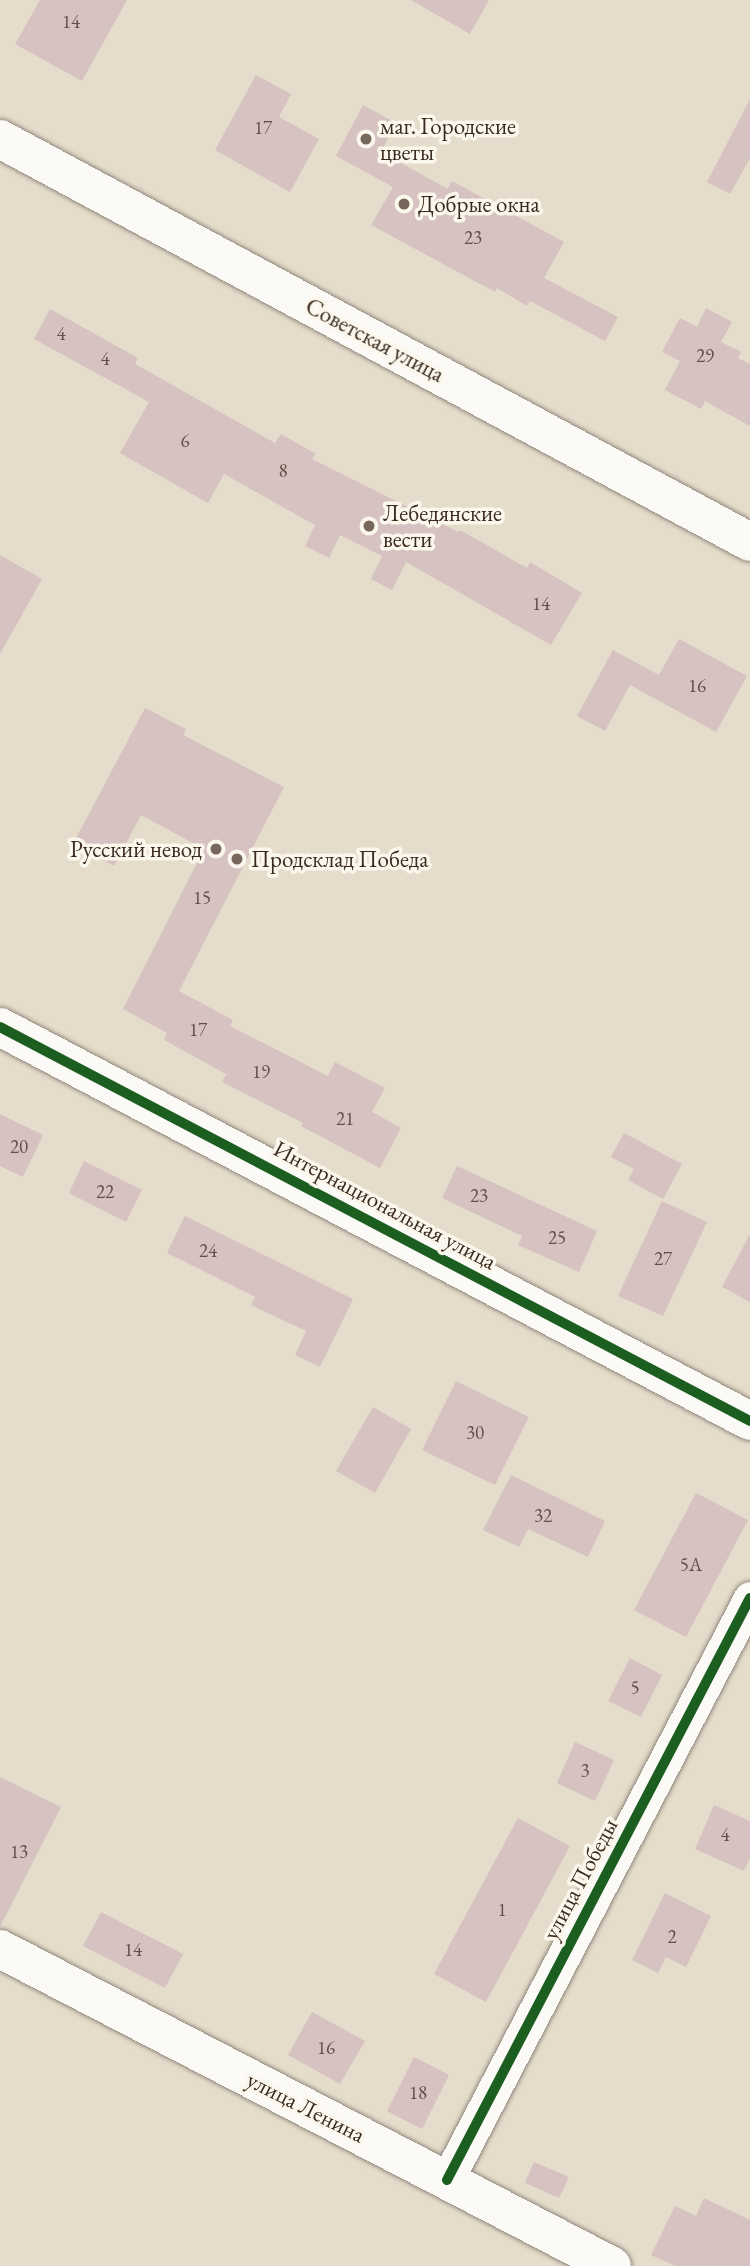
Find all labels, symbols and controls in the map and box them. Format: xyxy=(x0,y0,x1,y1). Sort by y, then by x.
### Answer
house number: 14 xyxy=(62,11,80,33)
place label: маг. Городские цветы xyxy=(380,112,516,166)
house number: 17 xyxy=(254,117,272,139)
marker: маг. Городские цветы xyxy=(358,131,374,147)
place label: Добрые окна xyxy=(418,190,540,218)
marker: Добрые окна xyxy=(396,196,412,212)
house number: 23 xyxy=(464,227,482,249)
street label: Советская улица xyxy=(301,292,449,388)
house number: 4 xyxy=(56,323,66,345)
house number: 29 xyxy=(696,345,714,367)
house number: 4 xyxy=(100,348,110,370)
house number: 6 xyxy=(180,430,190,452)
house number: 8 xyxy=(278,460,288,482)
place label: Лебедянские вести xyxy=(383,499,502,553)
marker: Лебедянские вести xyxy=(361,518,377,534)
house number: 14 xyxy=(532,593,550,615)
house number: 16 xyxy=(688,675,706,697)
place label: Русский невод xyxy=(70,835,202,863)
marker: Русский невод xyxy=(208,841,224,857)
place label: Продсклад Победа xyxy=(251,845,428,873)
marker: Продсклад Победа xyxy=(229,851,245,867)
house number: 15 xyxy=(193,887,211,909)
house number: 17 xyxy=(189,1019,207,1041)
house number: 19 xyxy=(252,1061,270,1083)
house number: 21 xyxy=(336,1108,354,1130)
street label: Интернациональная улица xyxy=(269,1135,501,1275)
house number: 20 xyxy=(10,1136,28,1158)
house number: 22 xyxy=(96,1181,114,1203)
house number: 23 xyxy=(470,1185,488,1207)
house number: 25 xyxy=(548,1227,566,1249)
house number: 24 xyxy=(199,1240,217,1262)
house number: 27 xyxy=(654,1248,672,1270)
house number: 30 xyxy=(466,1422,484,1444)
house number: 32 xyxy=(534,1505,552,1527)
house number: 5А xyxy=(680,1554,702,1576)
house number: 5 xyxy=(630,1677,640,1699)
house number: 3 xyxy=(580,1760,590,1782)
street label: улица Победы xyxy=(537,1814,623,1944)
house number: 4 xyxy=(720,1824,730,1846)
house number: 13 xyxy=(10,1841,28,1863)
house number: 1 xyxy=(497,1899,507,1921)
house number: 2 xyxy=(667,1926,677,1948)
house number: 14 xyxy=(124,1939,142,1961)
house number: 16 xyxy=(317,2037,335,2059)
street label: улица Ленина xyxy=(242,2065,370,2149)
house number: 18 xyxy=(409,2082,427,2104)

